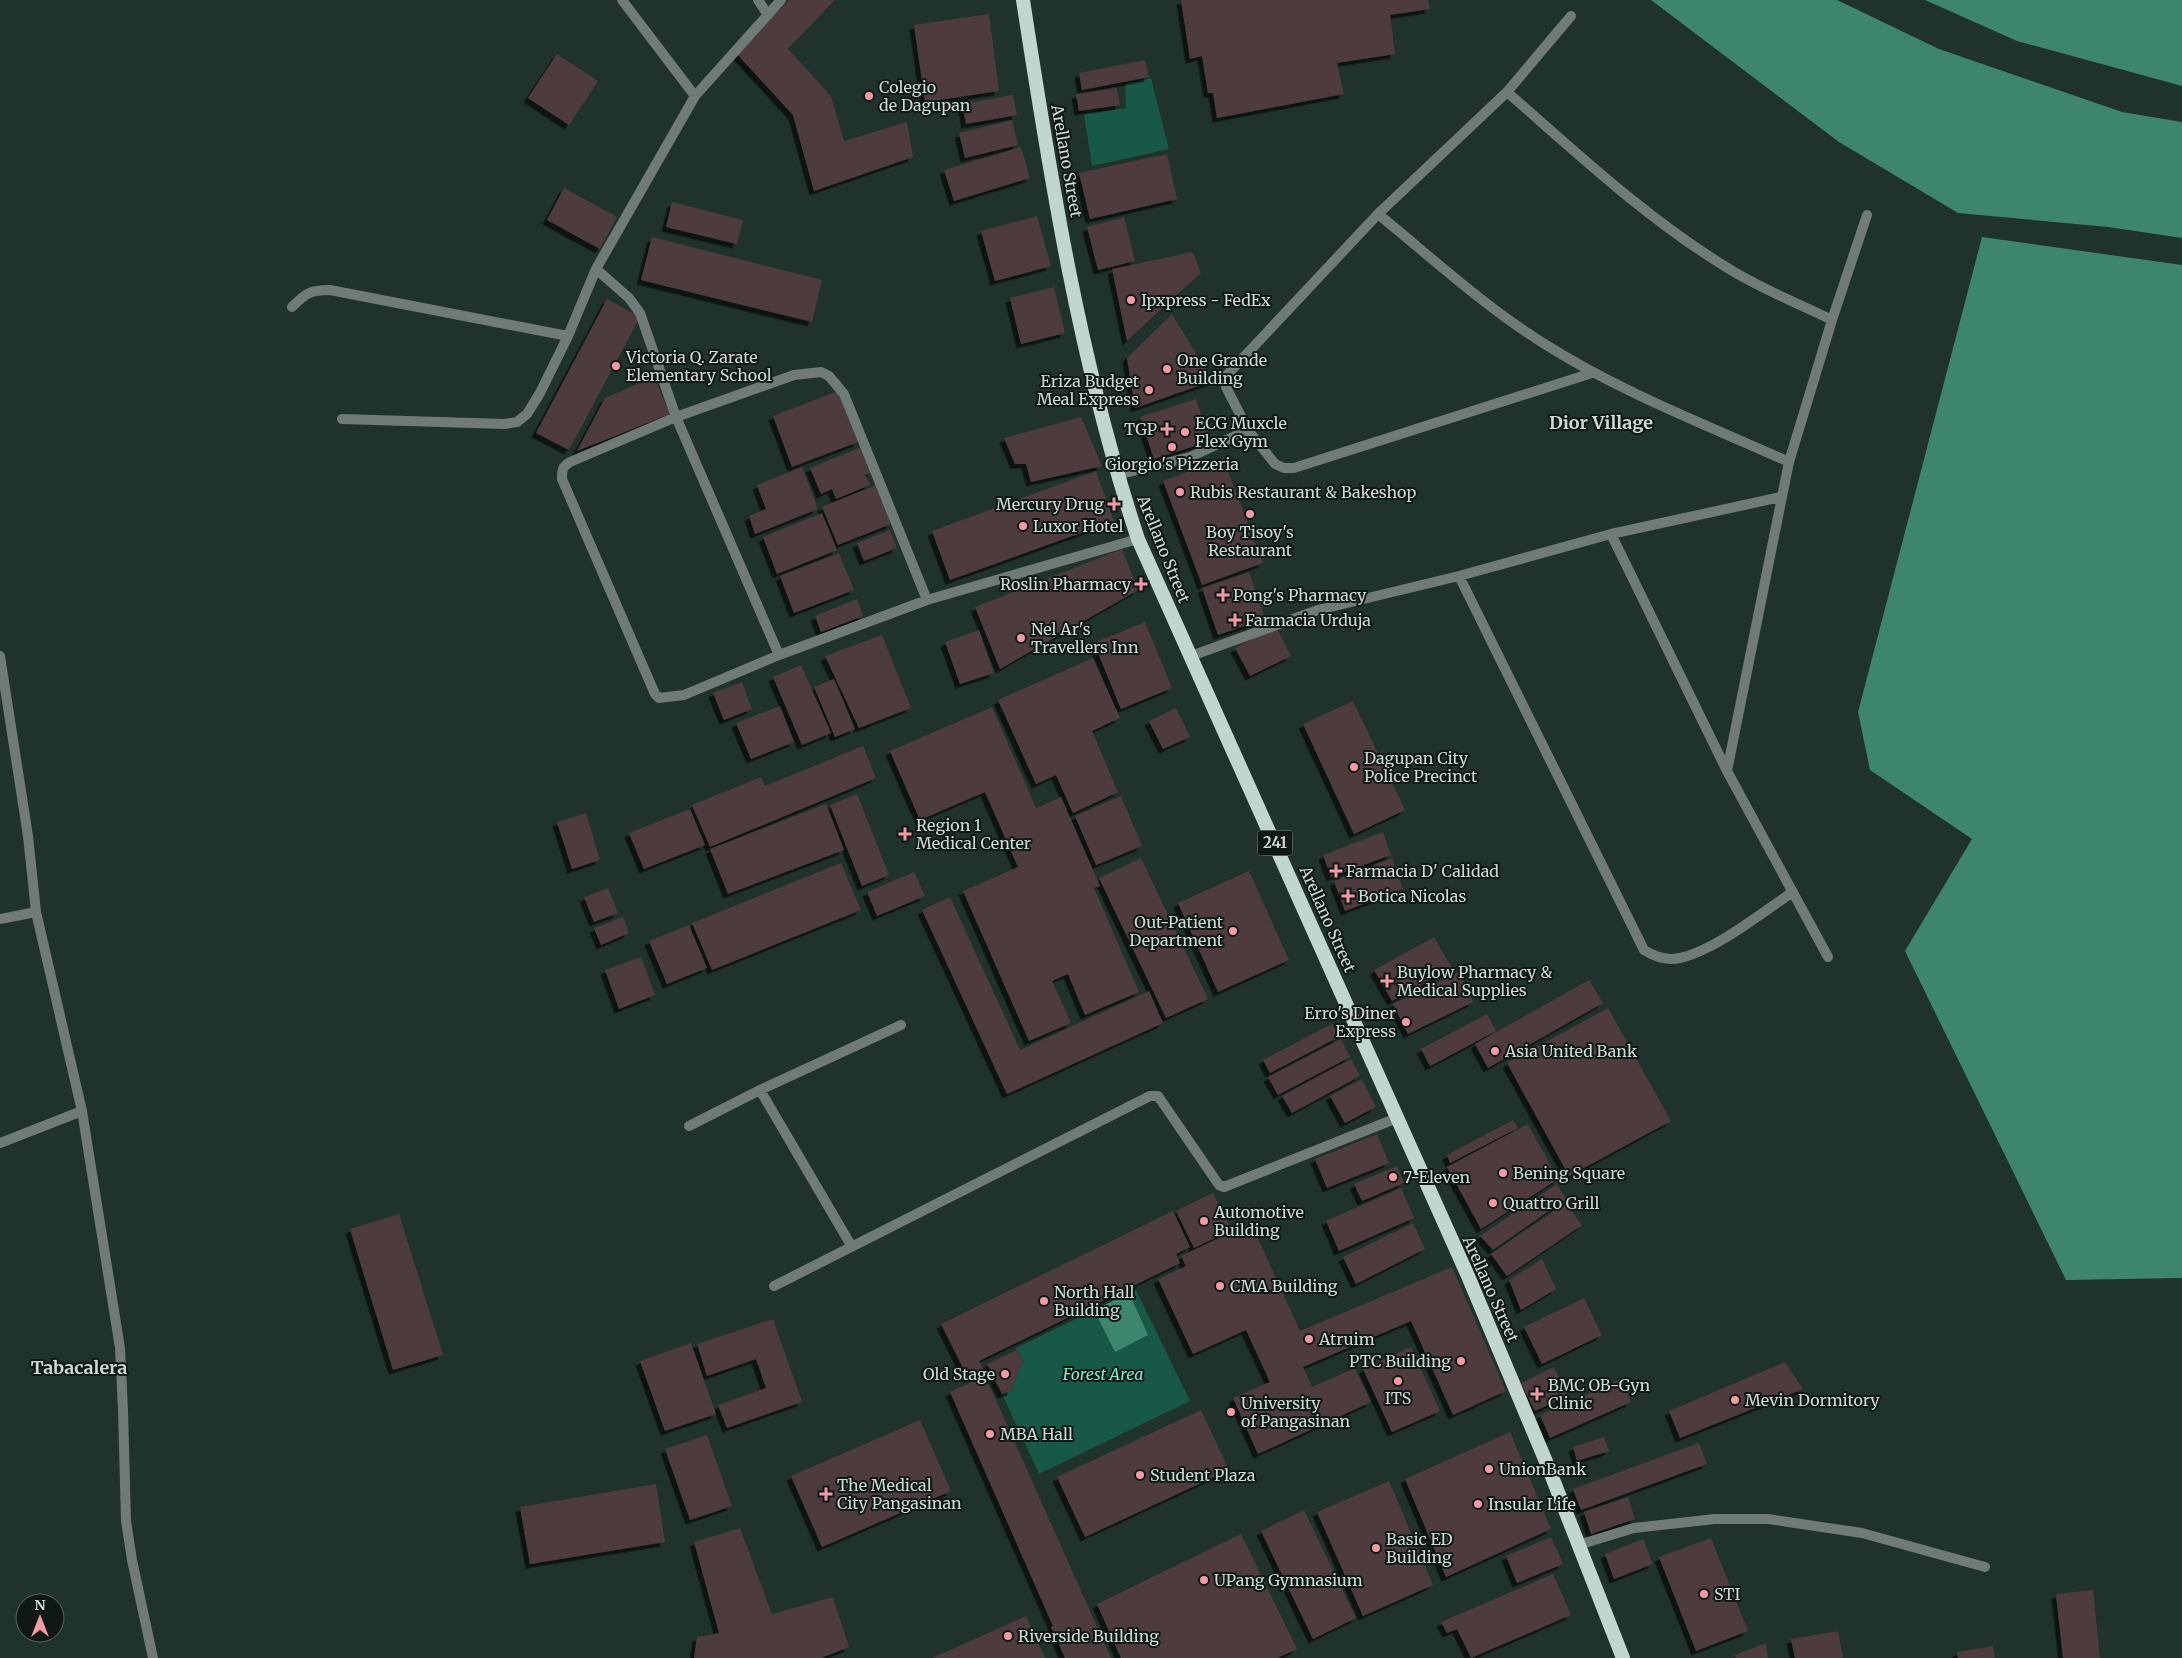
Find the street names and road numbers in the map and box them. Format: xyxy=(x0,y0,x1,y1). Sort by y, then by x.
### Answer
street label: Arellano Street xyxy=(1047,102,1087,220)
street label: Arellano Street xyxy=(1133,491,1195,606)
road number: 241 xyxy=(1258,830,1292,856)
street label: Arellano Street xyxy=(1295,862,1361,976)
street label: Arellano Street xyxy=(1458,1232,1524,1346)

